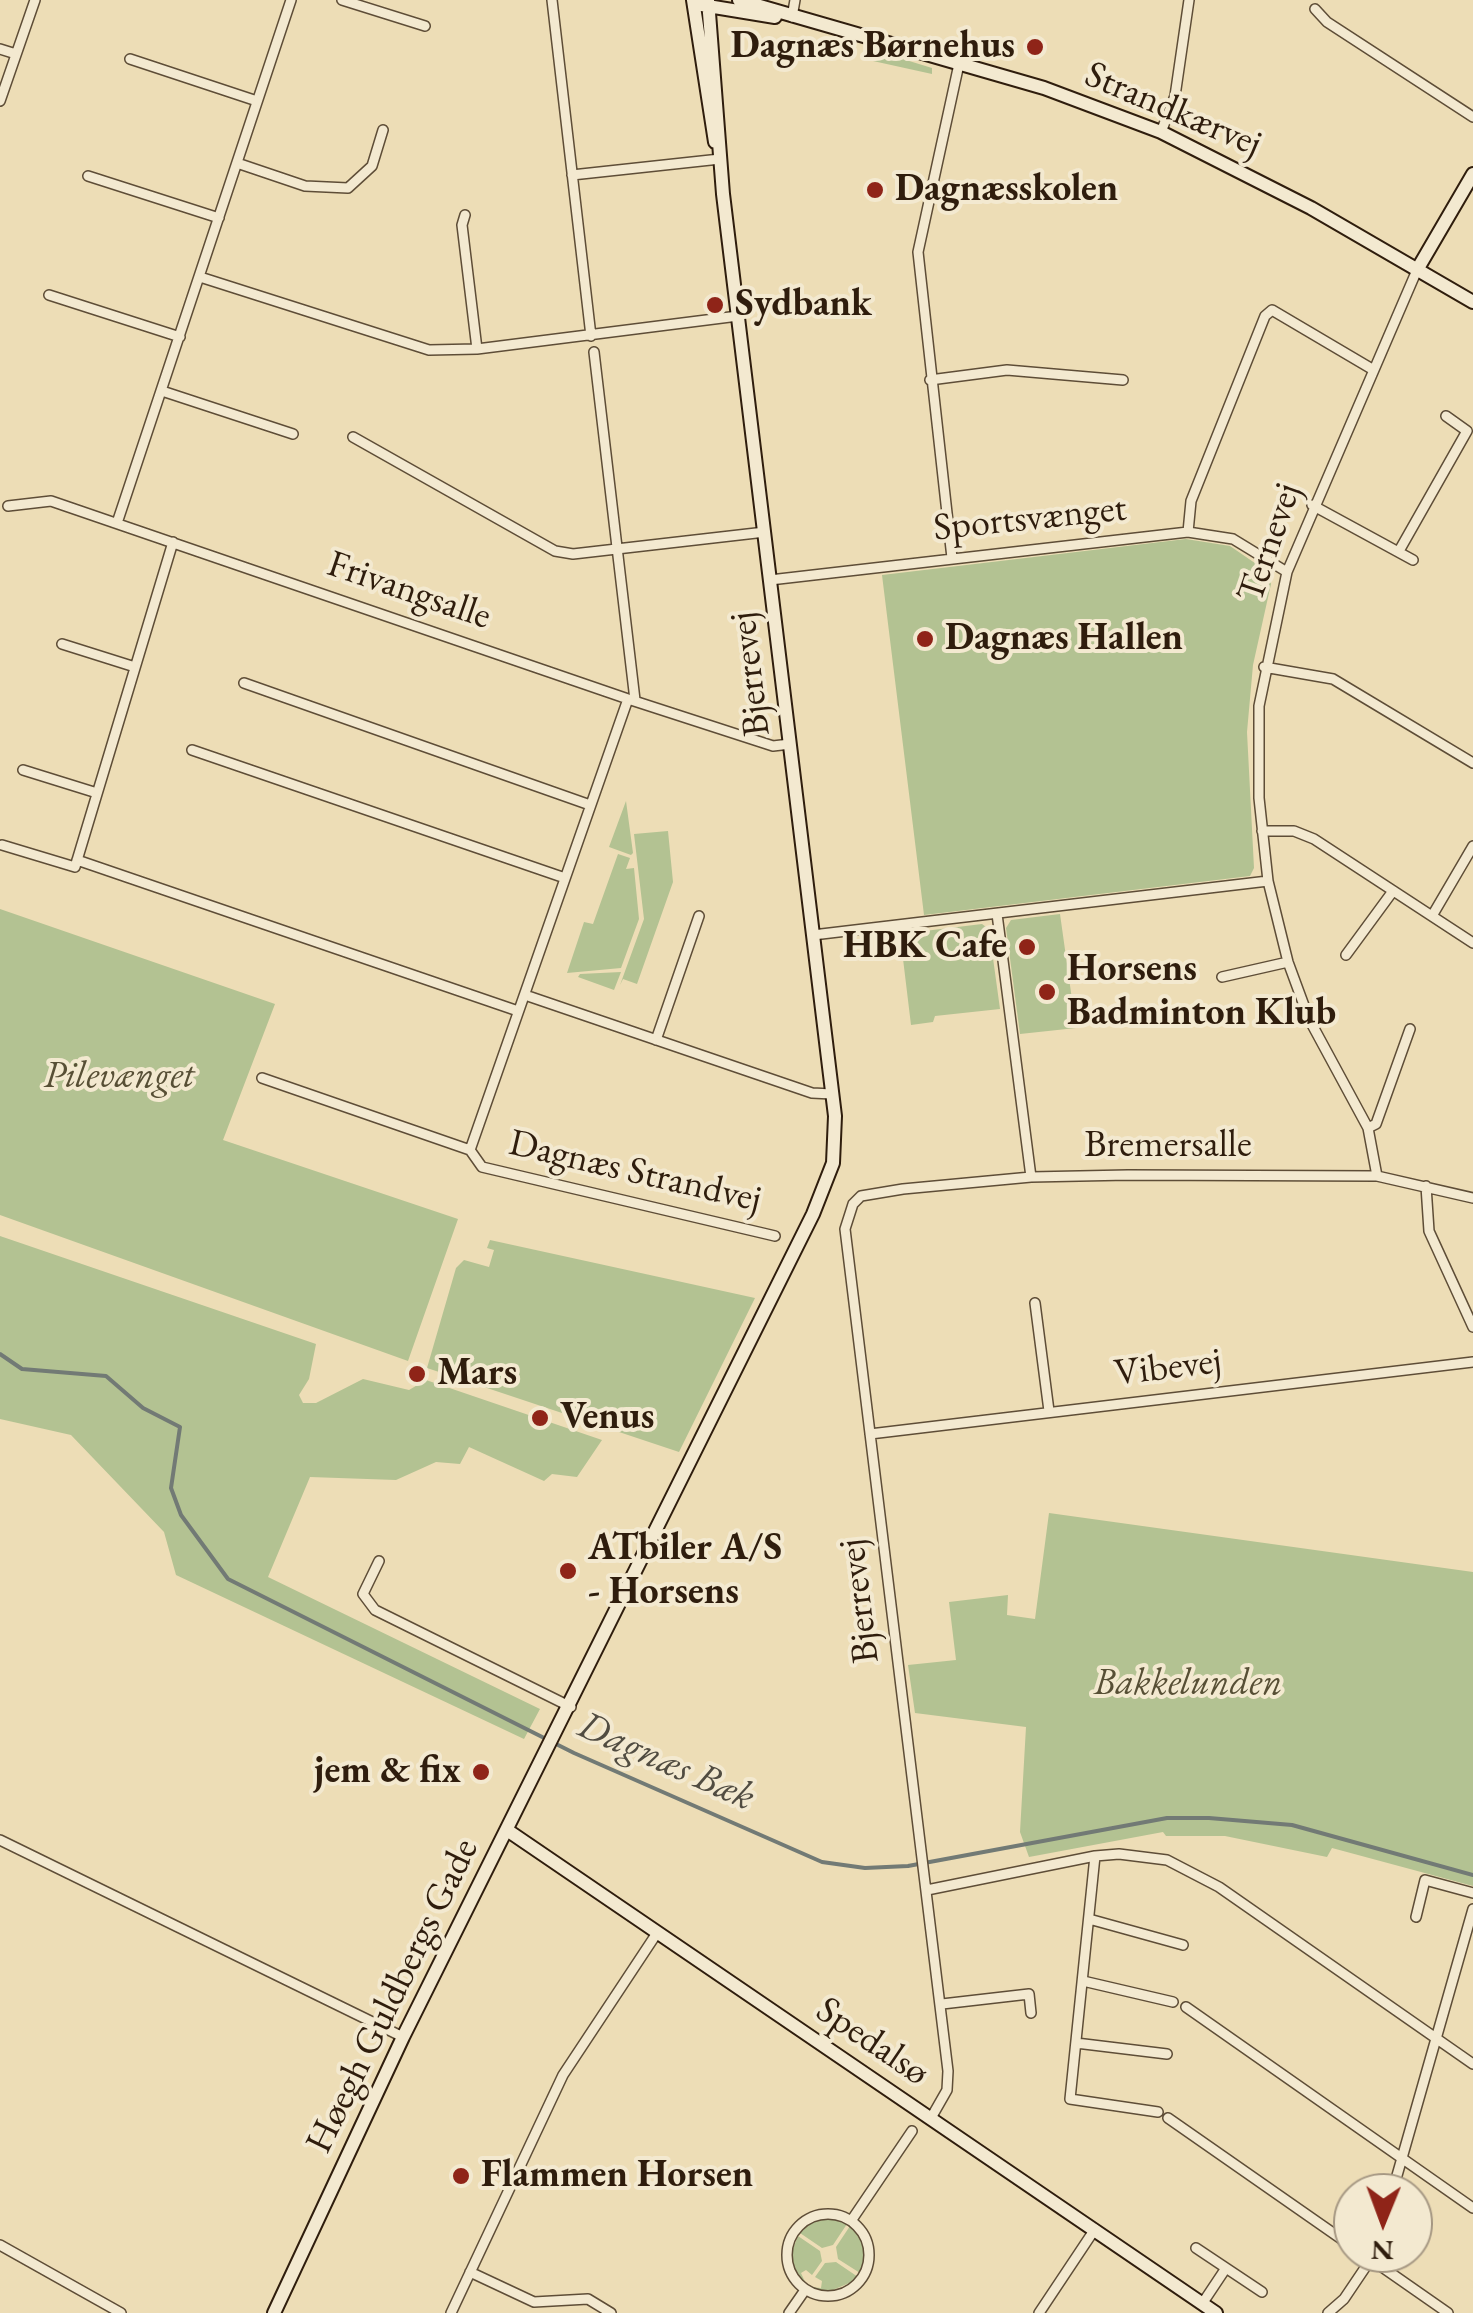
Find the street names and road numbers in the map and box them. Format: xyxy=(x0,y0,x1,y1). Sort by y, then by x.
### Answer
street label: Strandkærvej xyxy=(1078,52,1268,168)
street label: Ternevej xyxy=(1228,477,1312,609)
street label: Sportsvænget xyxy=(931,486,1129,552)
street label: Frivangsalle xyxy=(321,542,497,640)
street label: Bjerrevej xyxy=(721,609,781,739)
street label: Dagnæs Strandvej xyxy=(505,1121,765,1223)
street label: Bremersalle xyxy=(1084,1123,1252,1169)
street label: Vibevej xyxy=(1112,1339,1224,1397)
street label: Bjerrevej xyxy=(830,1536,890,1666)
street label: Høegh Guldbergs Gade xyxy=(297,1831,489,2161)
street label: Spedalsø xyxy=(807,1988,937,2096)

